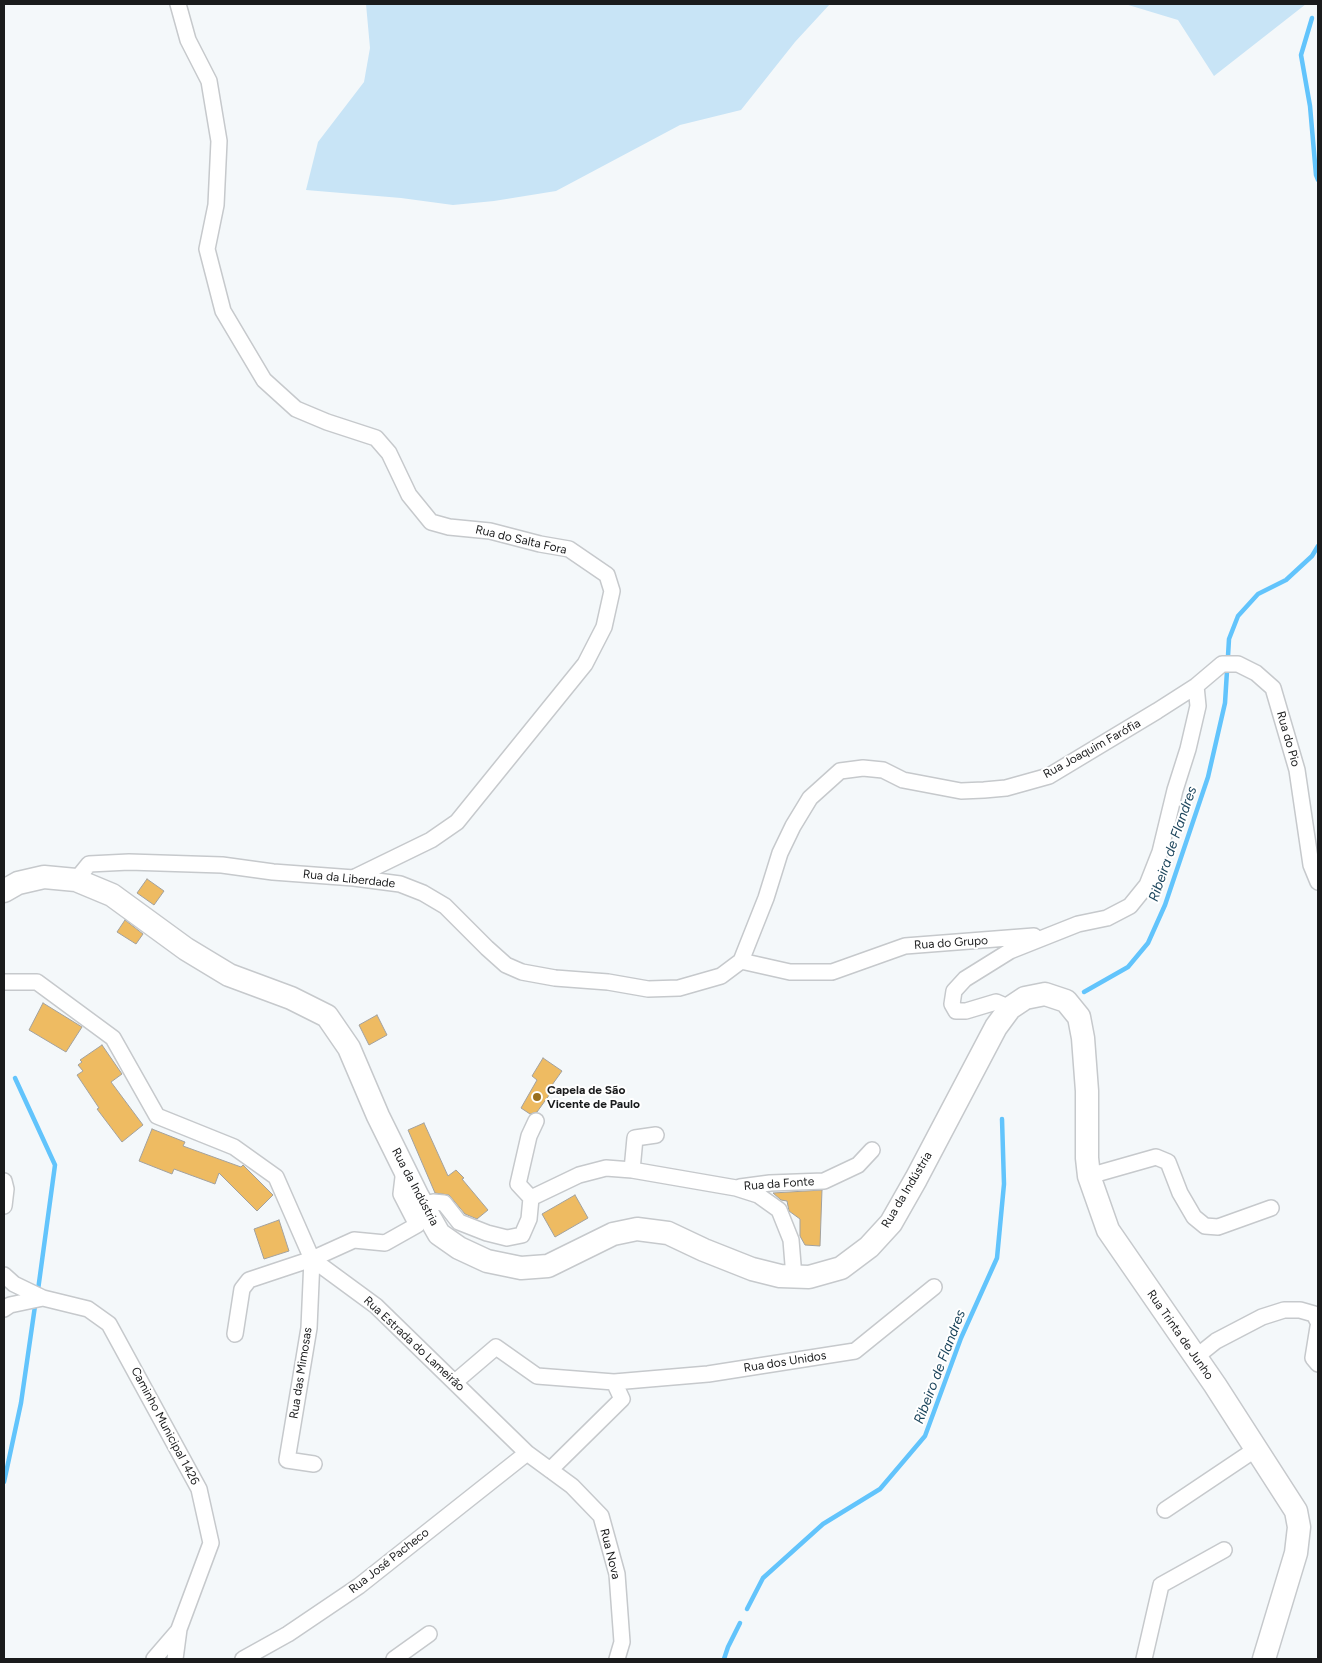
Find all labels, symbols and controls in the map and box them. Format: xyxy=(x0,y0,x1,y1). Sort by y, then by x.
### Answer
street label: Rua do Salta Fora xyxy=(474,522,568,558)
street label: Rua do Pio xyxy=(1273,710,1303,768)
street label: Rua Joaquim Farófia xyxy=(1041,716,1143,782)
water label: Ribeira de Flandres xyxy=(1145,784,1201,904)
street label: Rua da Liberdade xyxy=(302,867,396,891)
street label: Rua do Grupo xyxy=(914,933,988,953)
place label: Capela de São Vicente de Paulo xyxy=(547,1083,640,1111)
marker: Capela de São Vicente de Paulo xyxy=(531,1091,543,1103)
street label: Rua da Indústria xyxy=(388,1146,442,1228)
street label: Rua da Indústria xyxy=(879,1149,935,1231)
street label: Rua da Fonte xyxy=(743,1174,815,1194)
street label: Rua Trinta de Junho xyxy=(1144,1287,1216,1383)
street label: Rua Estrada do Lameirão xyxy=(361,1293,467,1395)
water label: Ribeiro de Flandres xyxy=(911,1308,969,1426)
street label: Rua das Mimosas xyxy=(287,1326,315,1420)
street label: Rua dos Unidos xyxy=(743,1348,827,1376)
street label: Caminho Municipal 1426 xyxy=(128,1365,202,1487)
street label: Rua José Pacheco xyxy=(346,1525,432,1597)
street label: Rua Nova xyxy=(597,1527,623,1581)

